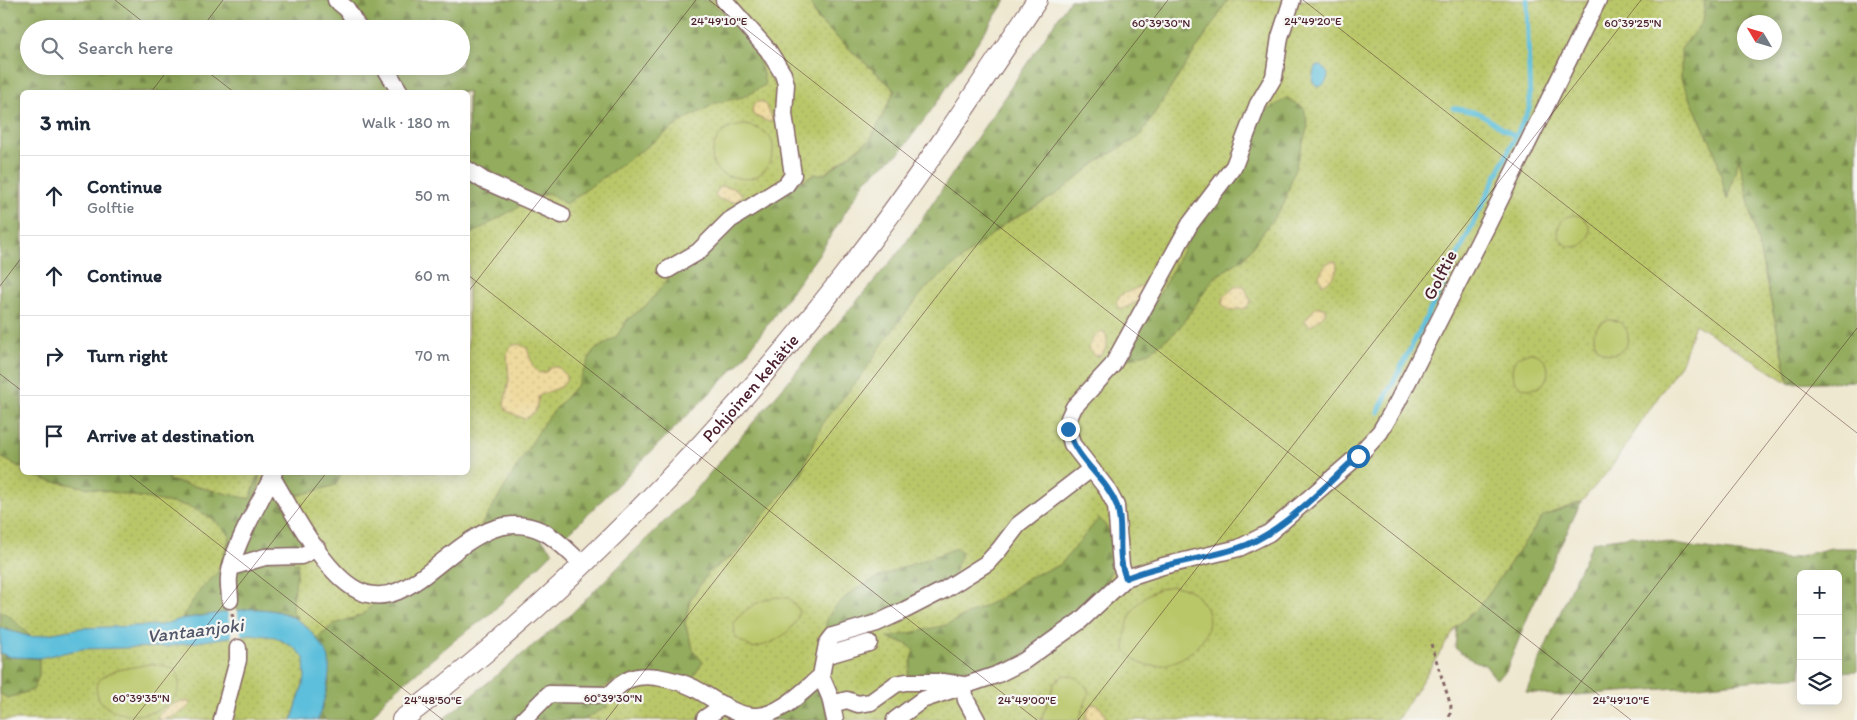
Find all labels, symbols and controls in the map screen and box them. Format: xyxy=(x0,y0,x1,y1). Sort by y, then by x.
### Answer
text: 24°49'10"E xyxy=(691,14,748,28)
text: 24°49'20"E xyxy=(1284,14,1342,28)
north arrow xyxy=(1737,15,1782,60)
text: 60°39'30"N xyxy=(1132,16,1190,30)
text: 60°39'25"N xyxy=(1604,16,1662,30)
search box xyxy=(20,20,470,75)
icon: search xyxy=(38,34,66,62)
text: Search here xyxy=(78,36,173,59)
text: 3 min xyxy=(40,110,90,135)
text: Walk · 180 m xyxy=(362,113,450,132)
text: Continue xyxy=(87,175,162,198)
icon: ahead xyxy=(40,182,68,210)
text: 50 m xyxy=(415,186,450,205)
text: Golftie xyxy=(87,198,134,217)
street label: Golftie xyxy=(1418,246,1462,304)
icon: ahead xyxy=(40,262,68,290)
text: Continue xyxy=(87,264,162,287)
text: 60 m xyxy=(415,266,450,285)
street label: Pohjoinen kehätie xyxy=(697,329,804,447)
icon: right xyxy=(40,342,68,370)
text: Turn right xyxy=(87,344,168,367)
text: 70 m xyxy=(415,346,450,365)
route end xyxy=(1057,418,1080,441)
icon: arrive xyxy=(40,422,68,450)
text: Arrive at destination xyxy=(87,424,254,447)
route start xyxy=(1347,445,1370,468)
map controls xyxy=(1797,570,1842,705)
button: + xyxy=(1797,570,1842,615)
water label: Vantaanjoki xyxy=(145,613,247,648)
button: − xyxy=(1797,615,1842,660)
button: layers xyxy=(1797,660,1842,705)
text: 60°39'35"N xyxy=(112,691,170,705)
text: 60°39'30"N xyxy=(584,691,642,705)
text: 24°48'50"E xyxy=(404,693,462,707)
text: 24°49'00"E xyxy=(998,693,1057,707)
text: 24°49'10"E xyxy=(1593,693,1650,707)

